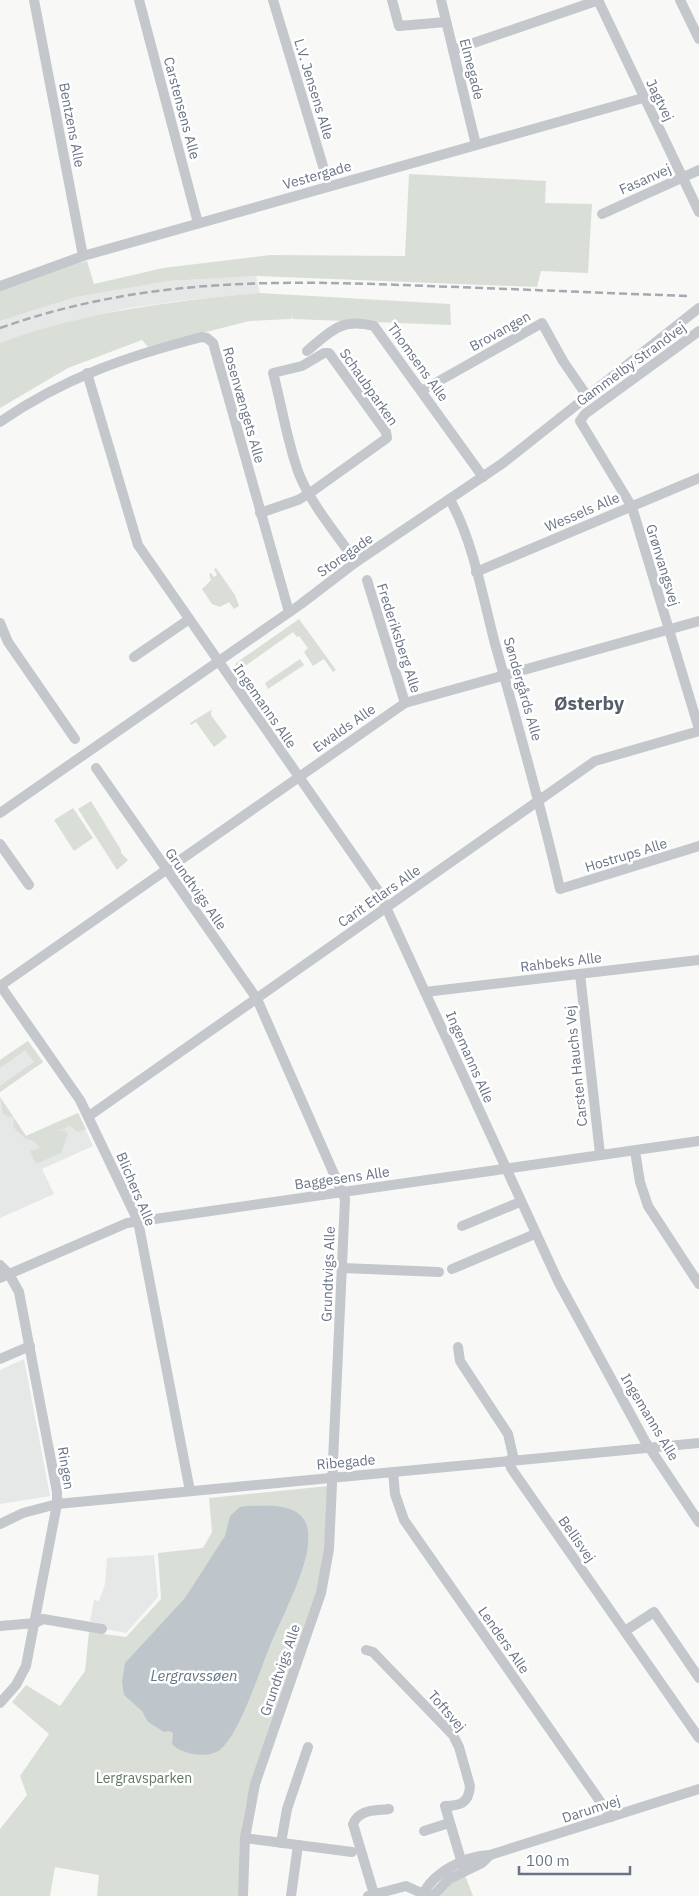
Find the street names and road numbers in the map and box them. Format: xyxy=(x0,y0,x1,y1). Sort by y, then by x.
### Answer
street label: L.V. Jensens Alle xyxy=(290,36,338,142)
street label: Elmegade xyxy=(456,36,488,102)
street label: Carstensens Alle xyxy=(160,55,204,161)
street label: Jagtvej xyxy=(642,76,678,124)
street label: Bentzens Alle xyxy=(55,81,89,169)
street label: Vestergade xyxy=(281,157,354,193)
street label: Fasanvej xyxy=(616,160,674,198)
street label: Brovangen xyxy=(466,307,534,355)
street label: Gammelby Strandvej xyxy=(573,318,689,410)
street label: Thomsens Alle xyxy=(383,319,453,405)
street label: Rosenvængets Alle xyxy=(219,345,269,465)
street label: Schaubparken xyxy=(336,345,402,429)
street label: Wessels Alle xyxy=(542,488,622,536)
street label: Grønvangsvej xyxy=(642,522,684,608)
street label: Storegade xyxy=(314,529,377,581)
street label: Frederiksberg Alle xyxy=(373,581,425,695)
street label: Søndergårds Alle xyxy=(500,635,546,743)
street label: Ingemanns Alle xyxy=(229,661,301,752)
street label: Ewalds Alle xyxy=(309,700,379,756)
street label: Hostrups Alle xyxy=(583,834,670,876)
street label: Grundtvigs Alle xyxy=(161,845,231,934)
street label: Carit Etlars Alle xyxy=(334,861,424,931)
street label: Rahbeks Alle xyxy=(519,948,603,976)
street label: Carsten Hauchs Vej xyxy=(561,1005,591,1127)
street label: Ingemanns Alle xyxy=(442,1008,498,1106)
street label: Blichers Alle xyxy=(112,1149,160,1229)
street label: Baggesens Alle xyxy=(293,1162,391,1194)
street label: Grundtvigs Alle xyxy=(317,1225,339,1322)
street label: Ingemanns Alle xyxy=(617,1370,683,1464)
street label: Ringen xyxy=(54,1445,78,1491)
street label: Ribegade xyxy=(316,1450,376,1474)
street label: Bellisvej xyxy=(555,1512,599,1566)
street label: Lenders Alle xyxy=(474,1603,534,1677)
street label: Grundtvigs Alle xyxy=(256,1621,304,1718)
street label: Toftsvej xyxy=(424,1687,470,1735)
street label: Darumvej xyxy=(560,1791,622,1827)

